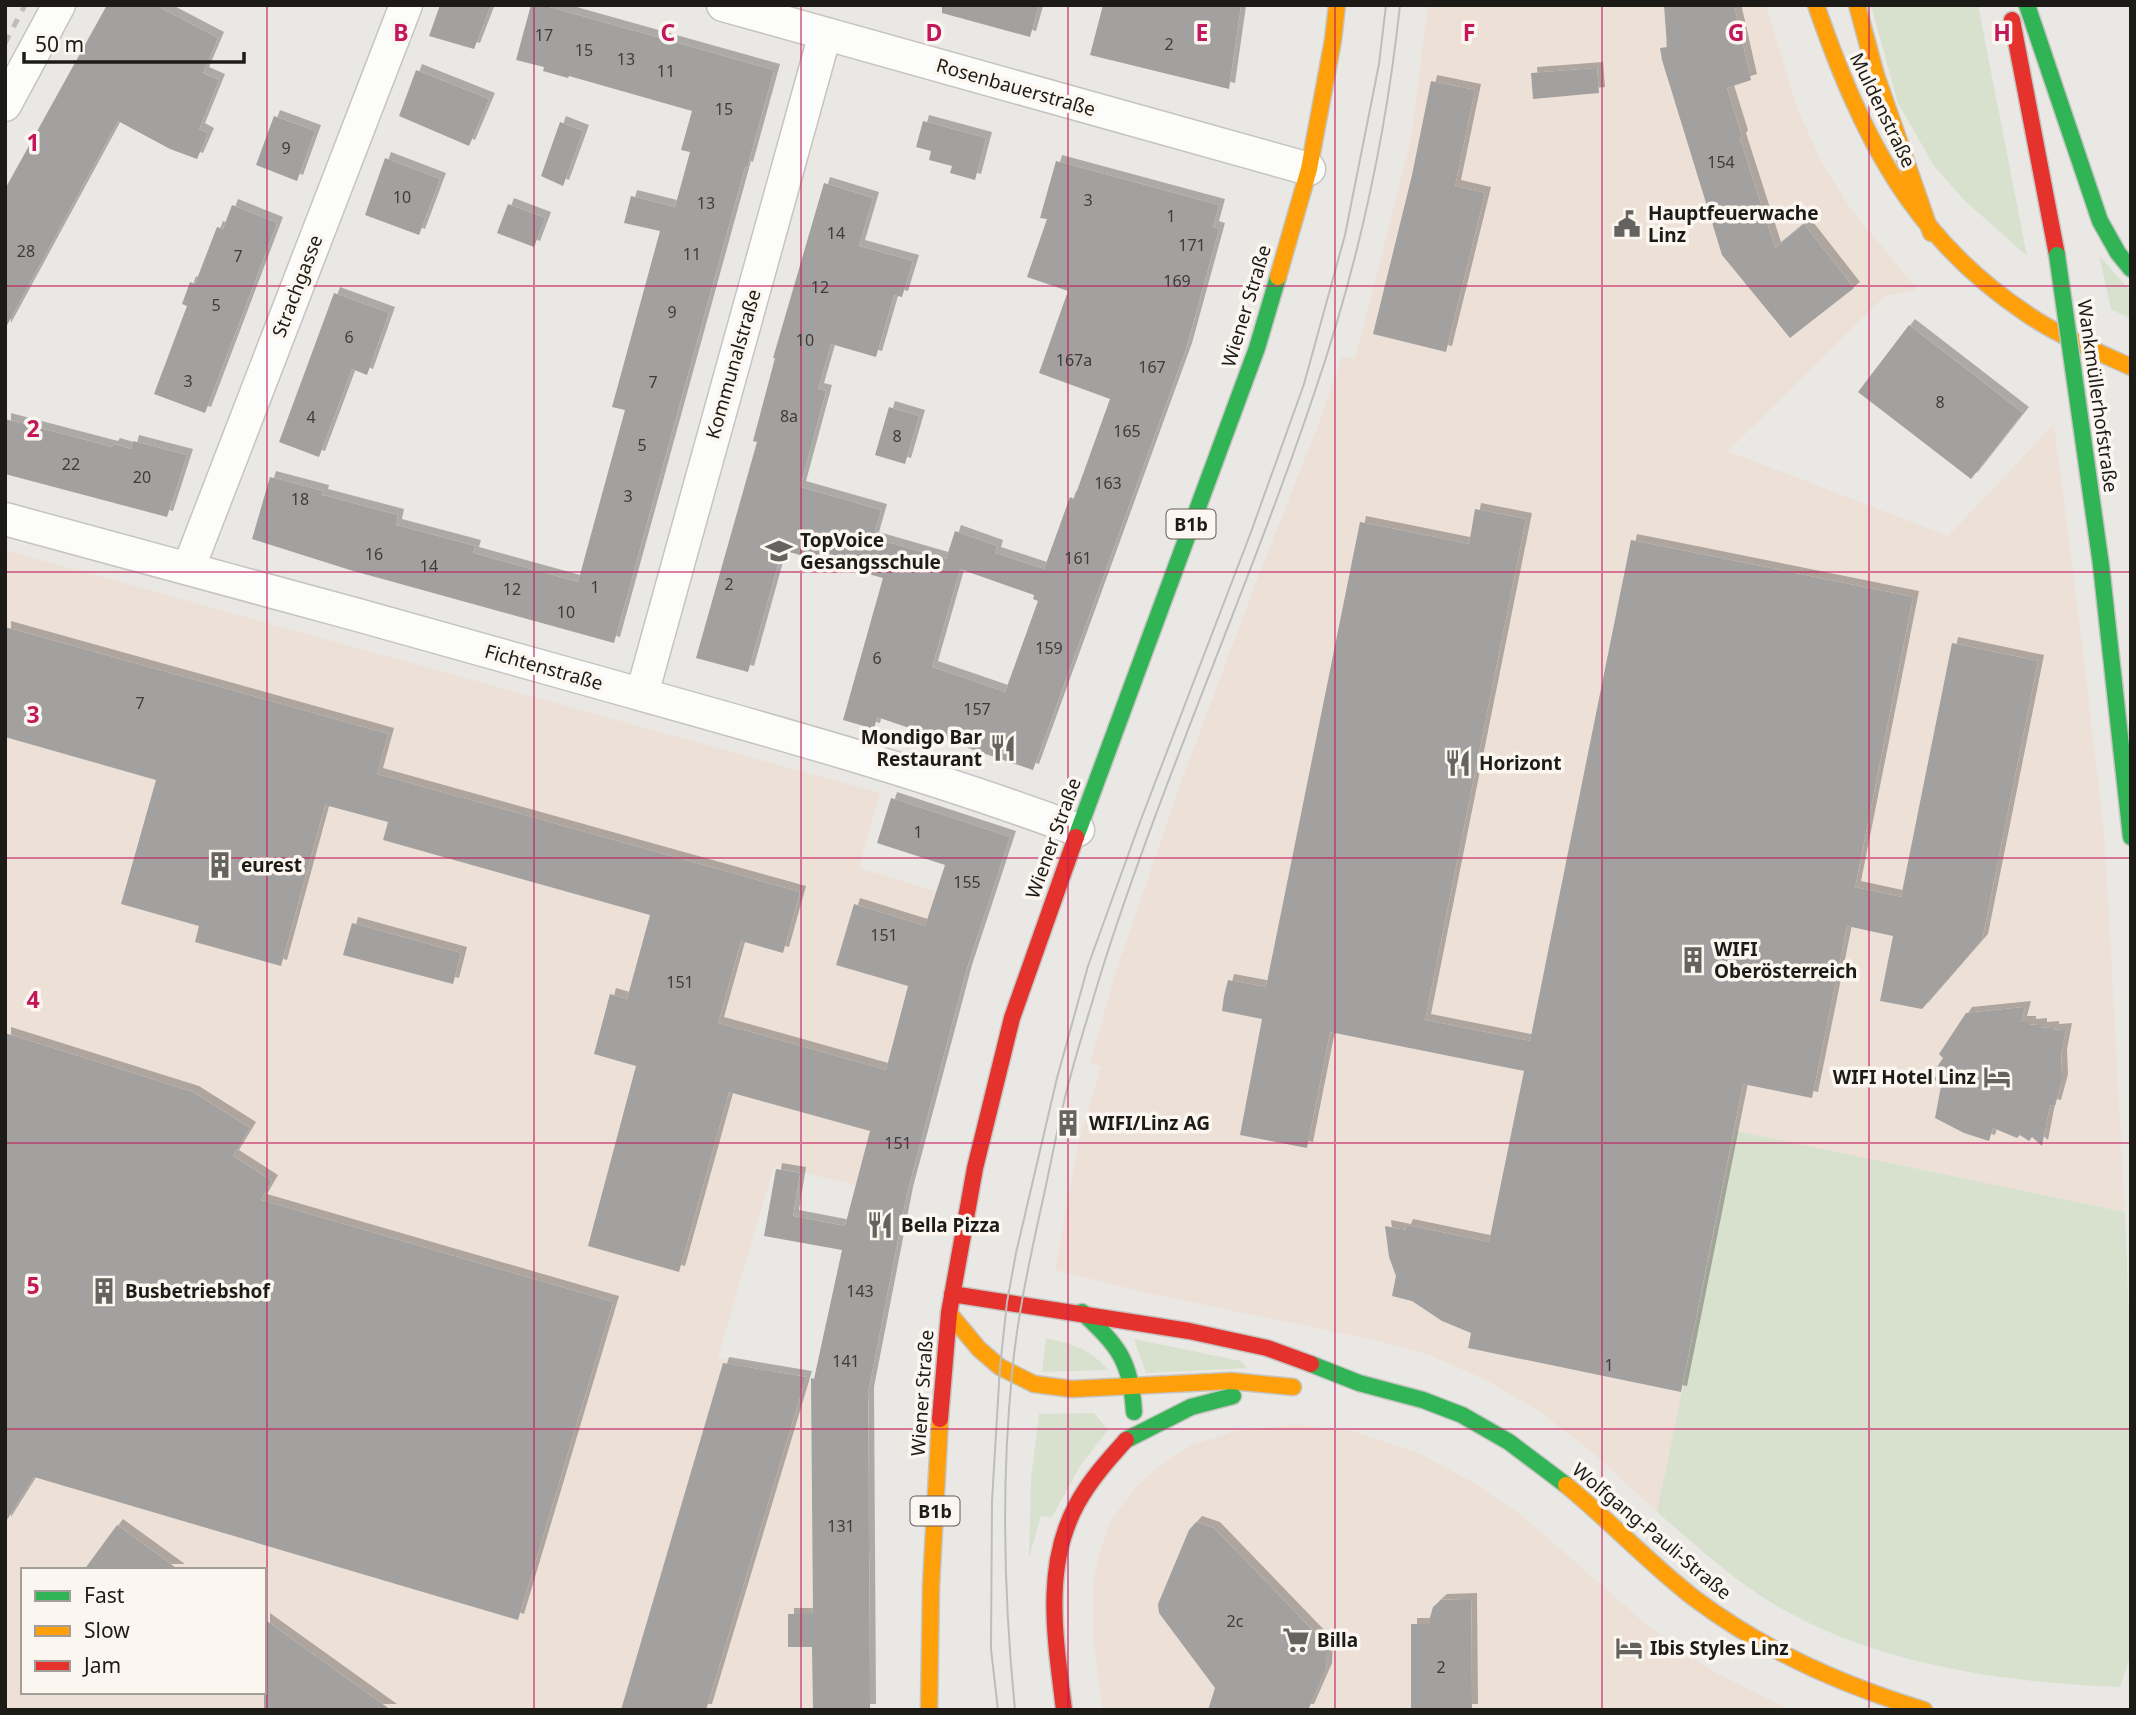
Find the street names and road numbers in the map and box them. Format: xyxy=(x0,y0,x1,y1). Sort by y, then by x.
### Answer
street label: Muldenstraße xyxy=(1844,48,1922,172)
street label: Rosenbauerstraße xyxy=(933,52,1099,122)
street label: Strachgasse xyxy=(266,231,328,341)
street label: Wiener Straße xyxy=(1215,242,1277,370)
street label: Kommunalstraße xyxy=(699,286,767,442)
street label: Wankmüllerhofstraße xyxy=(2072,298,2124,494)
road number: B1b xyxy=(1166,510,1216,538)
street label: Fichtenstraße xyxy=(482,638,606,696)
street label: Wiener Straße xyxy=(1019,774,1087,902)
street label: Wiener Straße xyxy=(905,1329,939,1457)
street label: Wolfgang-Pauli-Straße xyxy=(1567,1457,1737,1605)
road number: B1b xyxy=(911,1496,960,1526)

